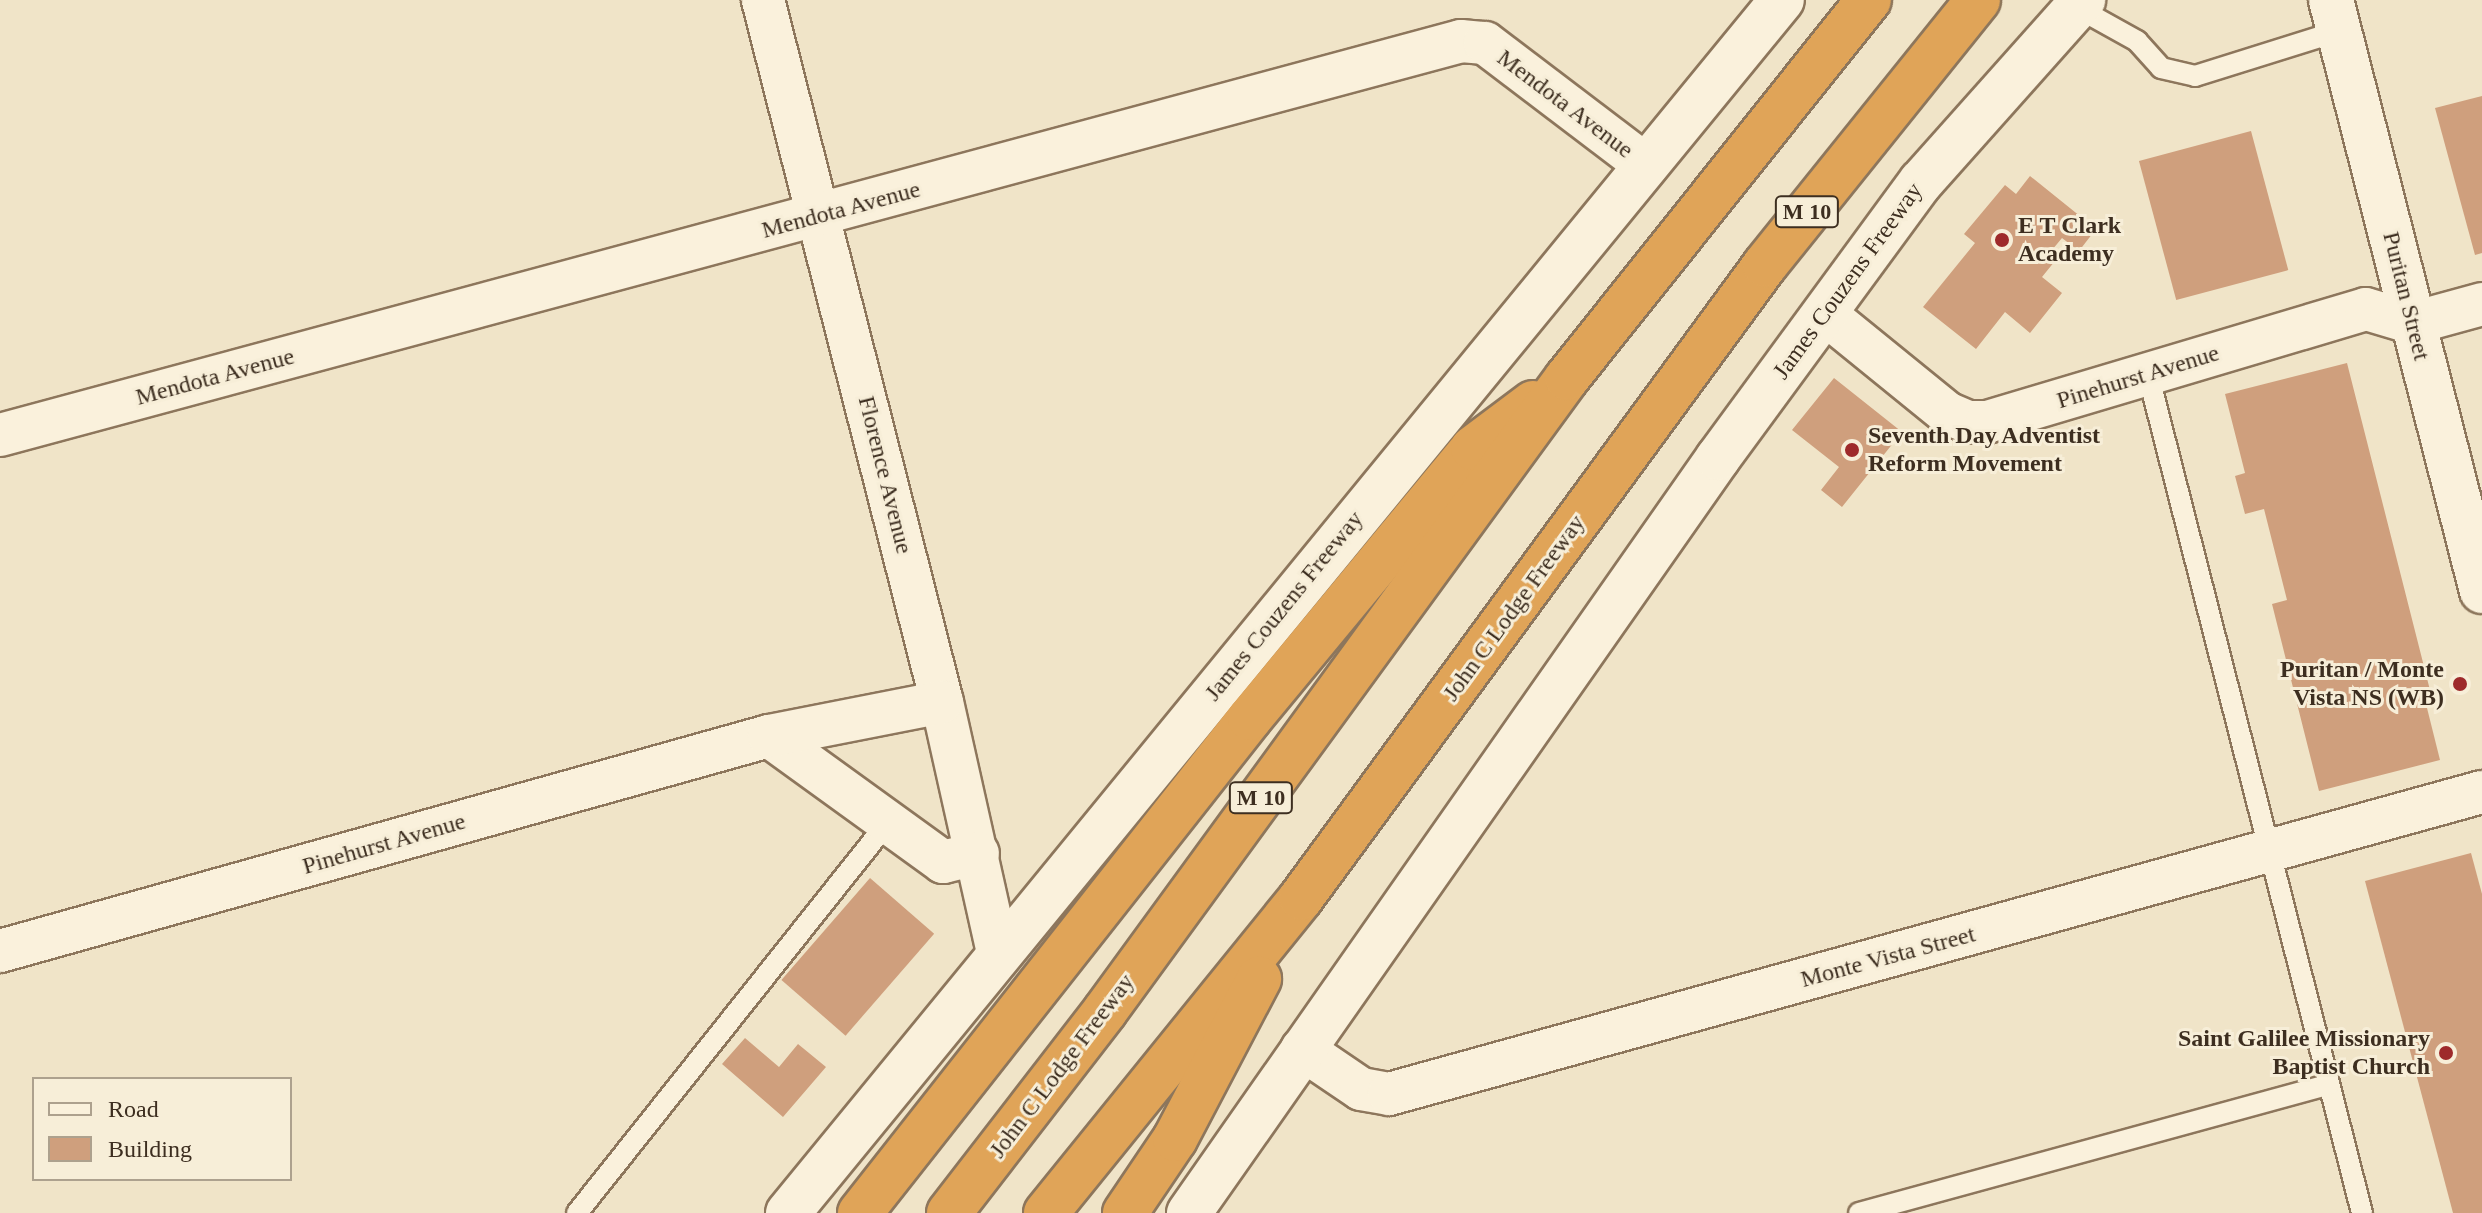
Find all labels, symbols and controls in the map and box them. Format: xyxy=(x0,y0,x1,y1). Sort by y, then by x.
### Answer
street label: Mendota Avenue xyxy=(1491,43,1639,165)
street label: Mendota Avenue xyxy=(758,175,924,245)
street label: James Couzens Freeway xyxy=(1767,177,1929,385)
road number: M 10 xyxy=(1773,194,1841,230)
place label: E T Clark Academy xyxy=(2018,212,2122,268)
street label: Puritan Street xyxy=(2376,229,2436,363)
marker: E T Clark Academy xyxy=(1993,231,2011,249)
street label: Pinehurst Avenue xyxy=(2053,338,2223,416)
street label: Mendota Avenue xyxy=(132,342,298,412)
street label: Florence Avenue xyxy=(851,393,919,557)
place label: Seventh Day Adventist Reform Movement xyxy=(1868,422,2101,478)
marker: Seventh Day Adventist Reform Movement xyxy=(1843,441,1861,459)
street label: James Couzens Freeway xyxy=(1199,505,1369,707)
street label: John C Lodge Freeway xyxy=(1437,509,1591,707)
place label: Puritan / Monte Vista NS (WB) xyxy=(2280,656,2444,712)
marker: Puritan / Monte Vista NS (WB) xyxy=(2451,675,2469,693)
road number: M 10 xyxy=(1227,780,1295,816)
street label: Pinehurst Avenue xyxy=(299,807,469,881)
street label: Monte Vista Street xyxy=(1797,920,1979,994)
street label: John C Lodge Freeway xyxy=(983,968,1141,1164)
place label: Saint Galilee Missionary Baptist Church xyxy=(2178,1025,2430,1081)
marker: Saint Galilee Missionary Baptist Church xyxy=(2437,1044,2455,1062)
legend xyxy=(32,1077,292,1181)
text: Road xyxy=(108,1096,159,1122)
text: Building xyxy=(108,1136,192,1162)

